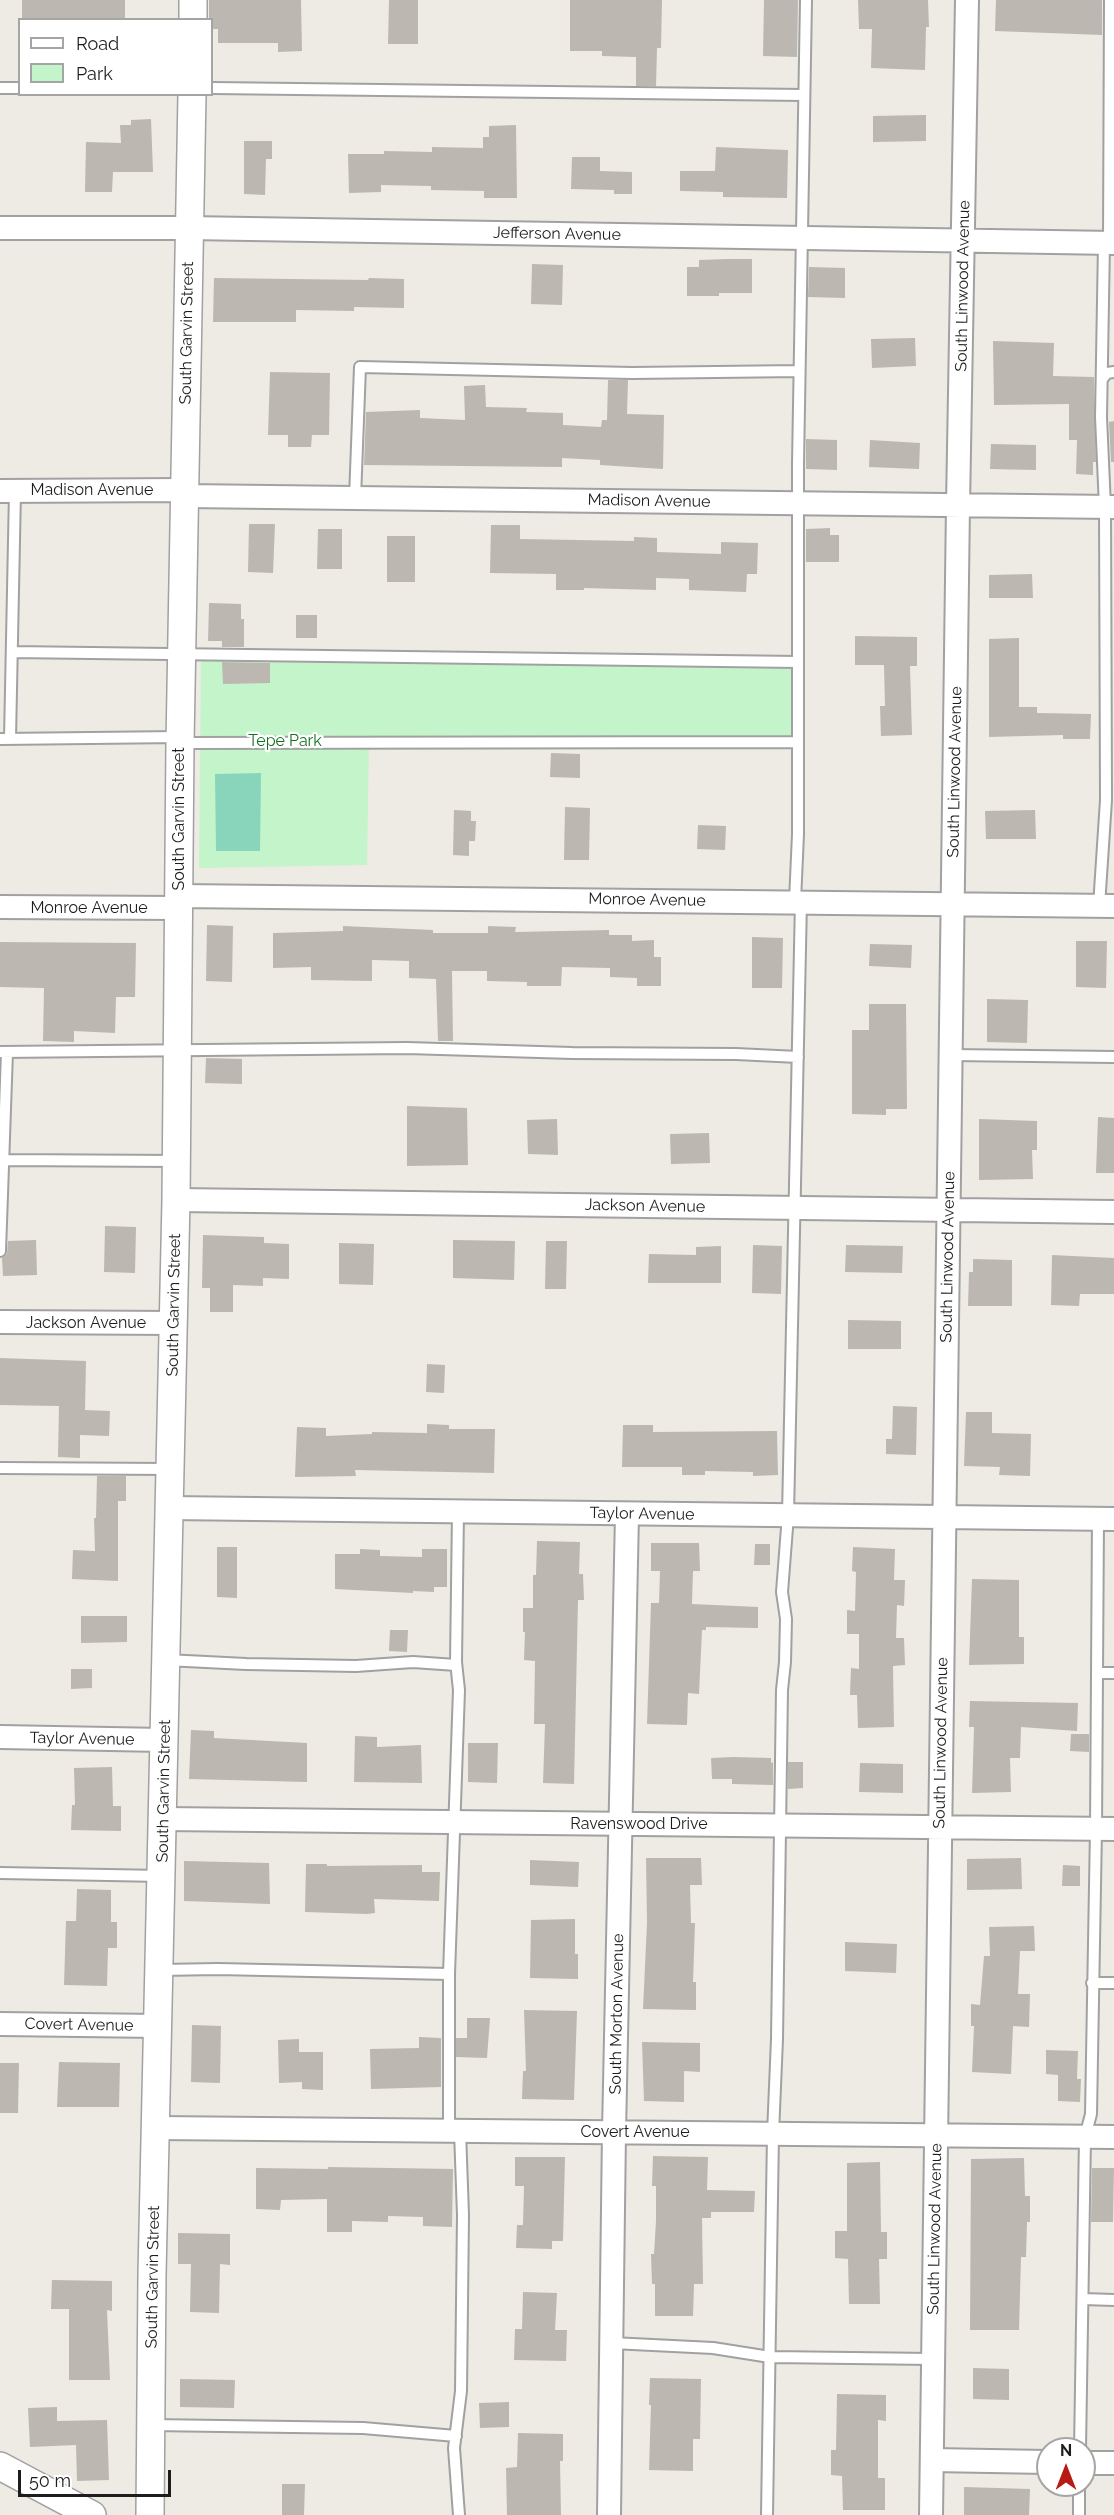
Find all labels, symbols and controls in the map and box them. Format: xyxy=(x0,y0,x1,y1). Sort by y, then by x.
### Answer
legend xyxy=(18,18,213,96)
text: Road xyxy=(76,33,119,54)
text: Park xyxy=(76,63,113,84)
street label: South Linwood Avenue xyxy=(952,200,974,372)
street label: Jefferson Avenue xyxy=(493,223,621,245)
street label: South Garvin Street xyxy=(176,261,198,405)
street label: Madison Avenue xyxy=(31,480,153,500)
street label: Madison Avenue xyxy=(587,490,711,512)
street label: South Linwood Avenue xyxy=(944,686,966,858)
park label: Tepe Park xyxy=(248,731,322,751)
street label: South Garvin Street xyxy=(169,747,189,891)
street label: Monroe Avenue xyxy=(588,889,706,911)
street label: Monroe Avenue xyxy=(30,898,148,918)
street label: South Linwood Avenue xyxy=(937,1171,959,1343)
street label: Jackson Avenue xyxy=(585,1195,705,1217)
street label: South Garvin Street xyxy=(163,1233,185,1377)
street label: Jackson Avenue xyxy=(26,1313,146,1333)
street label: Taylor Avenue xyxy=(589,1503,695,1525)
street label: South Linwood Avenue xyxy=(930,1657,952,1829)
street label: South Garvin Street xyxy=(153,1719,175,1863)
street label: Taylor Avenue xyxy=(29,1728,135,1750)
street label: Ravenswood Drive xyxy=(570,1814,708,1834)
street label: South Morton Avenue xyxy=(606,1933,628,2095)
street label: Covert Avenue xyxy=(24,2014,134,2036)
street label: Covert Avenue xyxy=(580,2122,690,2142)
street label: South Linwood Avenue xyxy=(924,2143,946,2315)
street label: South Garvin Street xyxy=(142,2205,164,2349)
north arrow xyxy=(1036,2437,1096,2497)
text: N xyxy=(1060,2441,1072,2460)
scale bar xyxy=(21,2458,174,2496)
text: 50 m xyxy=(29,2470,71,2491)

